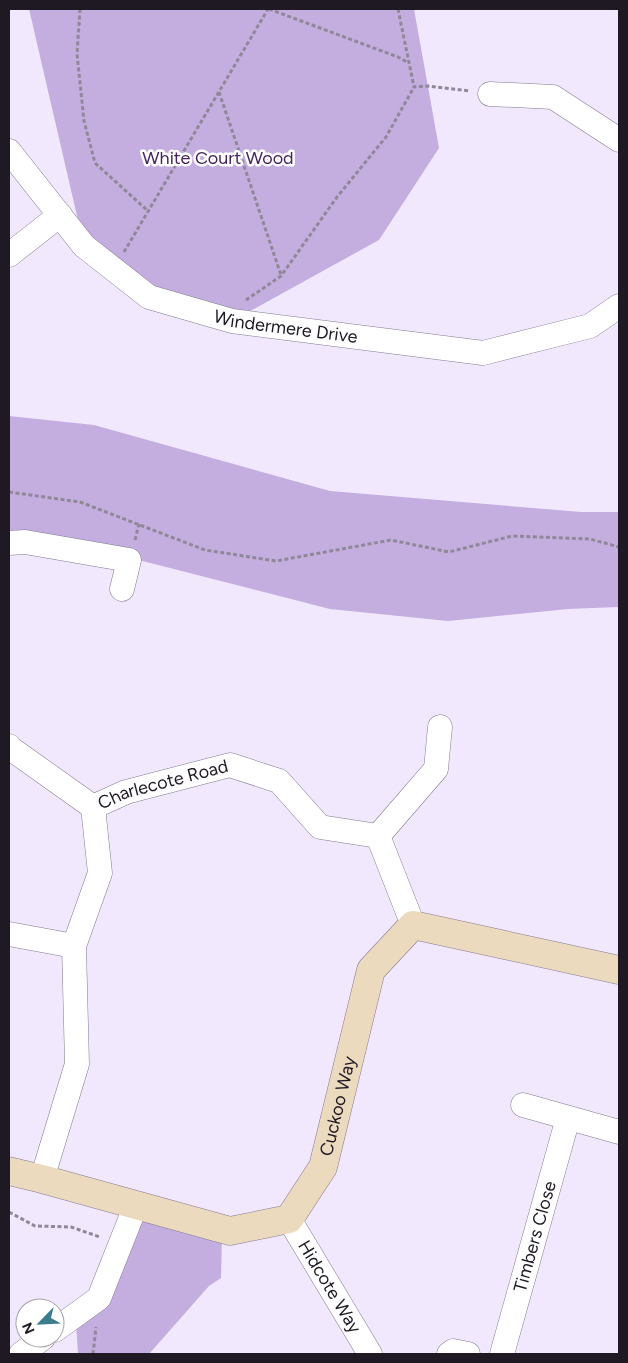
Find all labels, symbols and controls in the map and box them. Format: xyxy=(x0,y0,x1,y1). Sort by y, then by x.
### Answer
park label: White Court Wood xyxy=(142,147,294,169)
street label: Windermere Drive xyxy=(211,305,359,348)
street label: Charlecote Road xyxy=(94,755,230,814)
street label: Cuckoo Way xyxy=(315,1054,361,1158)
street label: Timbers Close xyxy=(509,1178,561,1295)
street label: Hidcote Way xyxy=(293,1236,366,1338)
north arrow xyxy=(15,1298,65,1348)
text: N xyxy=(19,1320,39,1336)

